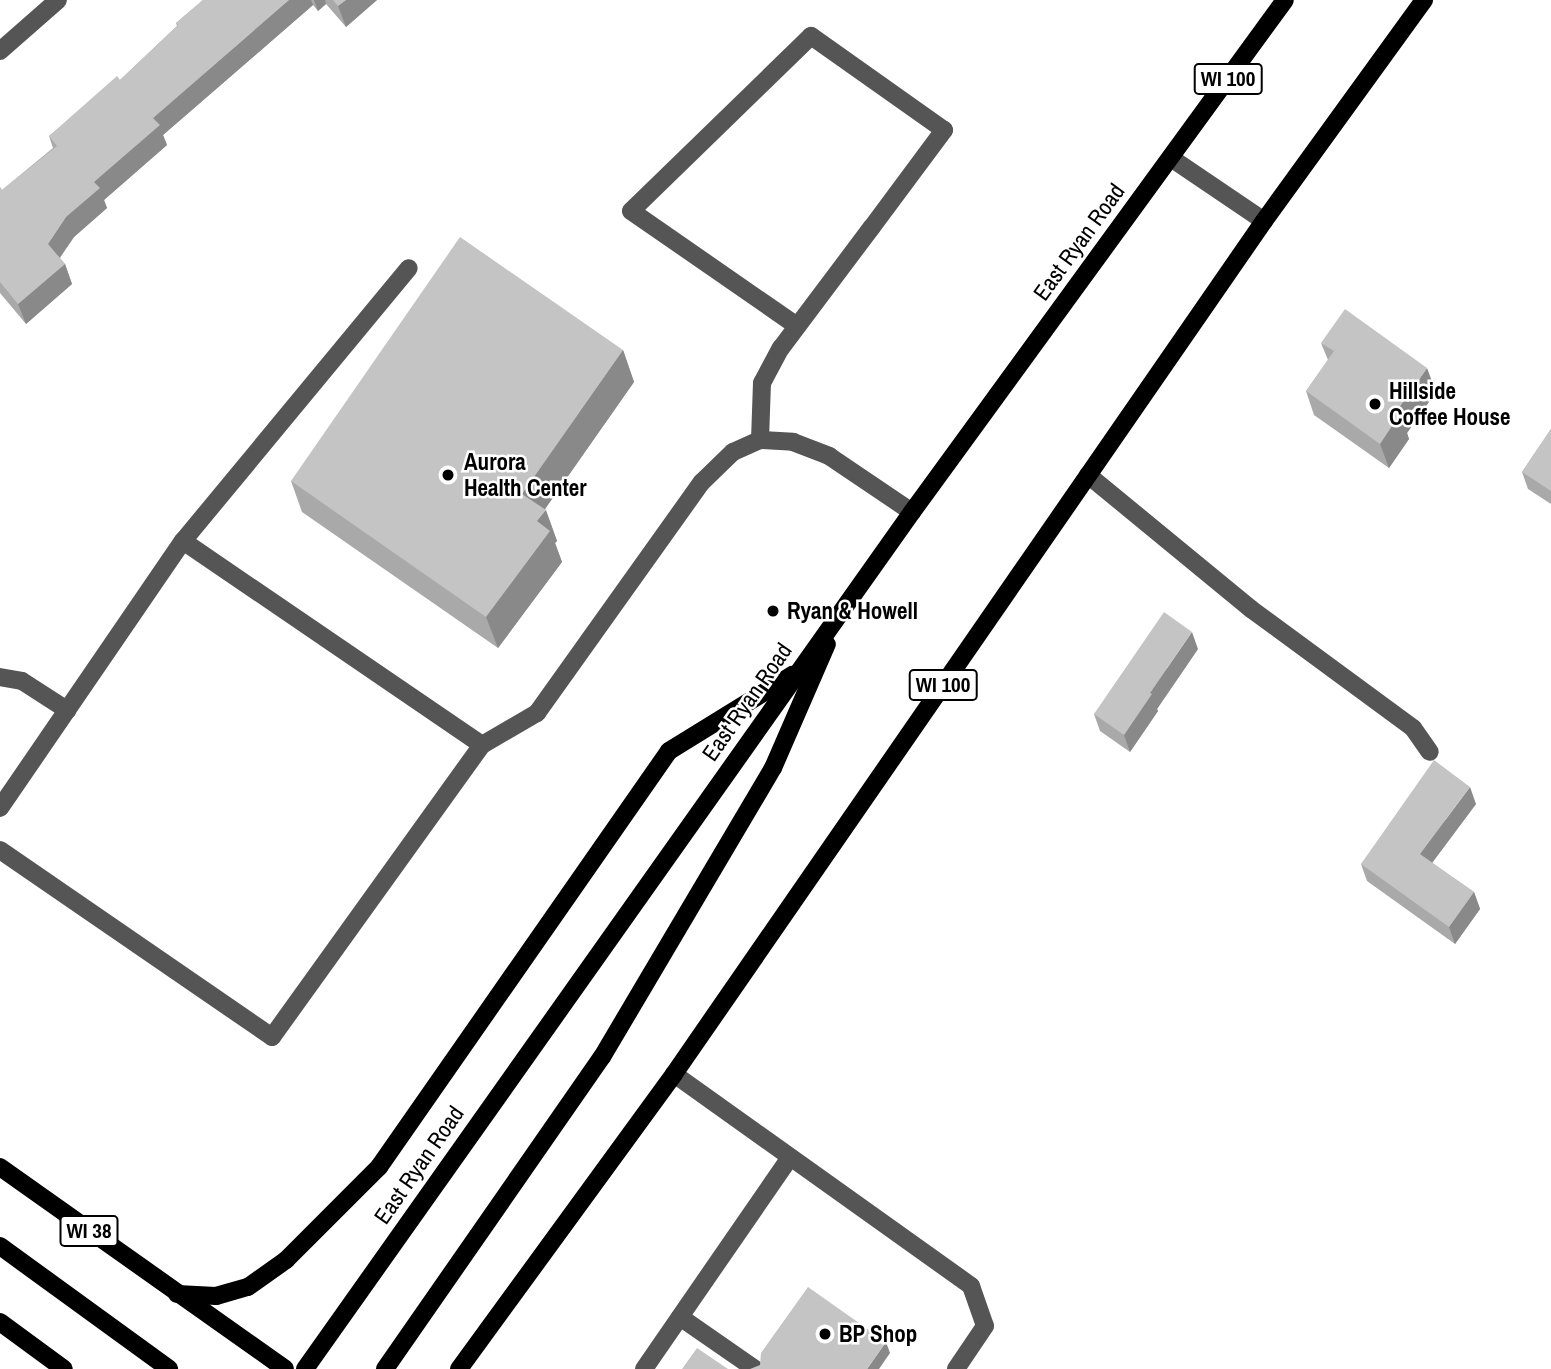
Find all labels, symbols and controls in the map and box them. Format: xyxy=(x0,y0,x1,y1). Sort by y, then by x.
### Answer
road number: WI 100 xyxy=(1193,62,1263,96)
street label: East Ryan Road xyxy=(1027,178,1131,306)
place label: Hillside Coffee House xyxy=(1389,377,1511,431)
marker: Hillside Coffee House xyxy=(1367,396,1383,412)
place label: Aurora Health Center xyxy=(464,448,587,502)
marker: Aurora Health Center xyxy=(438,465,458,485)
place label: Ryan & Howell xyxy=(787,597,918,625)
marker: Ryan & Howell xyxy=(765,603,781,619)
street label: East Ryan Road xyxy=(696,638,798,766)
road number: WI 100 xyxy=(908,668,978,702)
street label: East Ryan Road xyxy=(368,1101,470,1229)
road number: WI 38 xyxy=(59,1214,119,1248)
place label: BP Shop xyxy=(839,1320,918,1348)
marker: BP Shop xyxy=(817,1326,833,1342)

